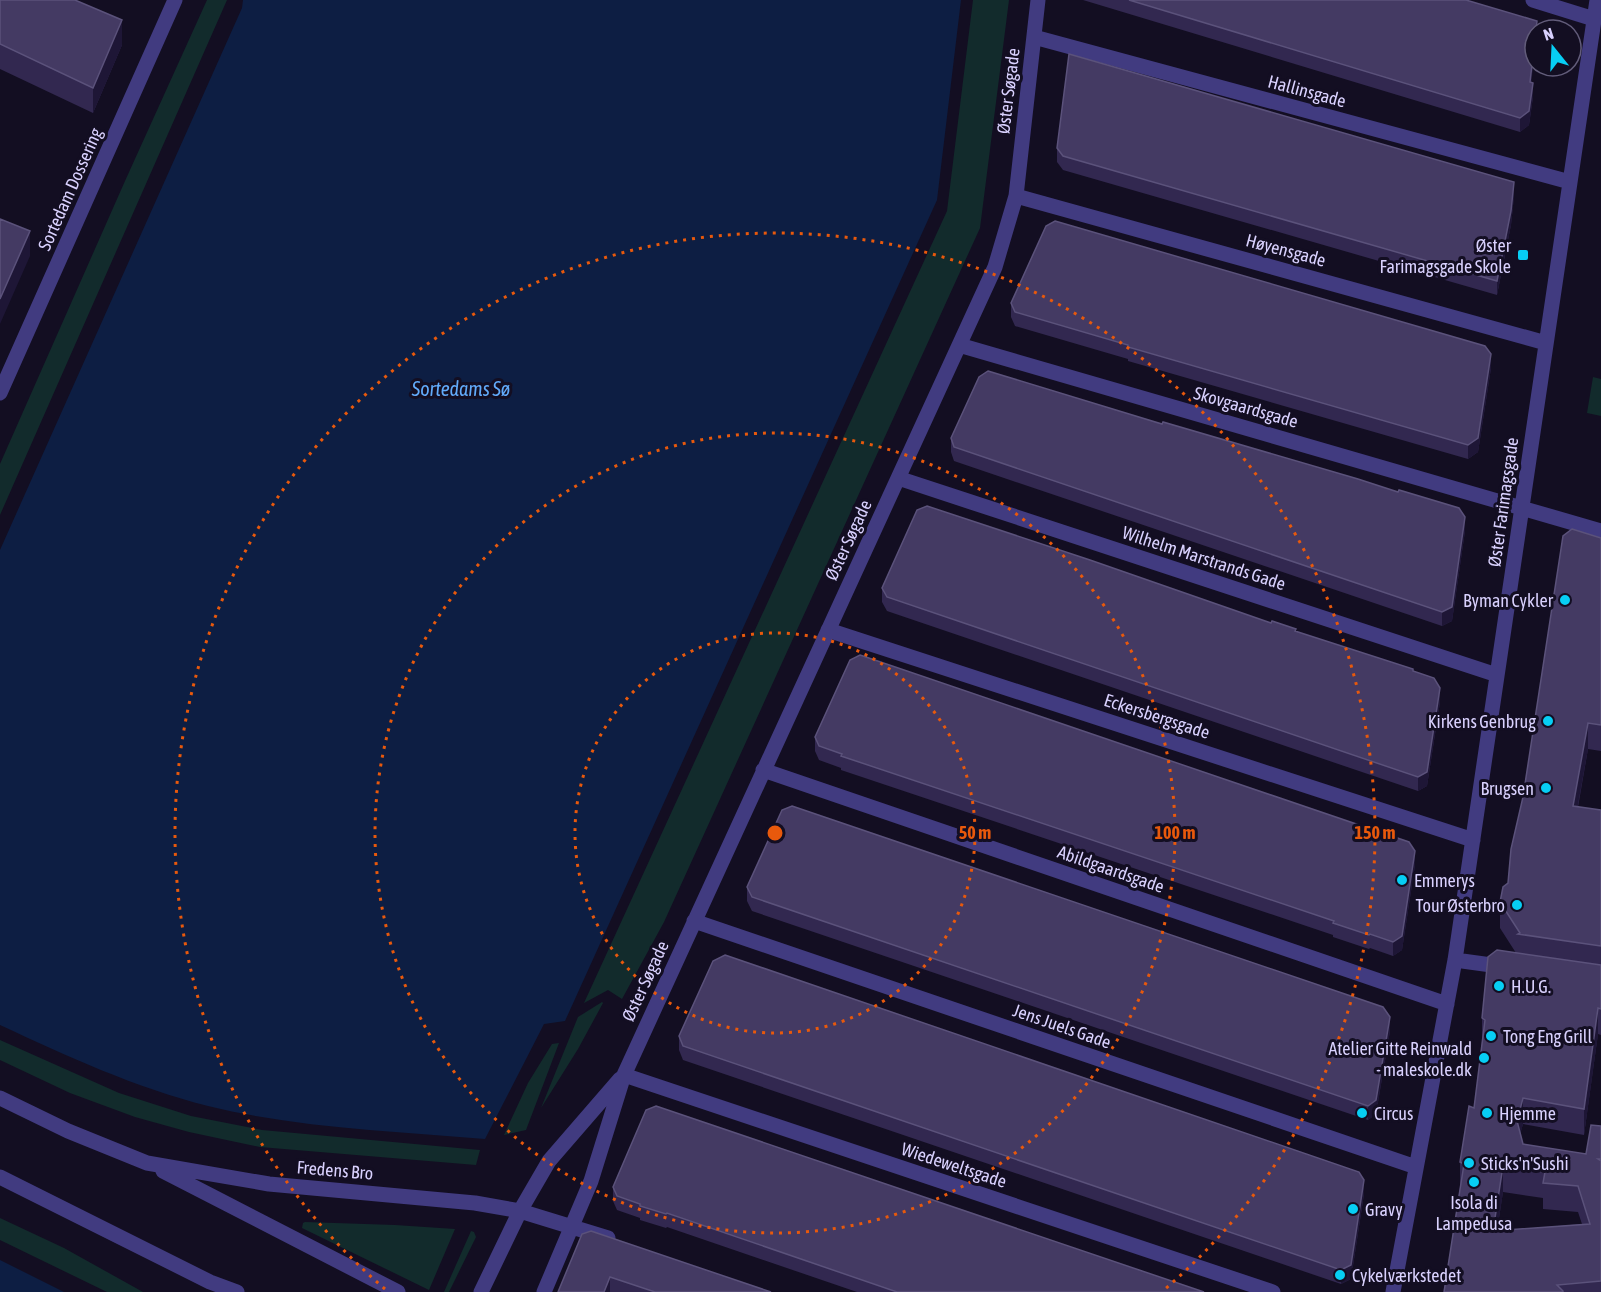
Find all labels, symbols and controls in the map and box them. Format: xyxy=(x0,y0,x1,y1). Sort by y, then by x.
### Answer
north arrow xyxy=(1523,18,1583,78)
text: N xyxy=(1541,24,1556,44)
street label: Øster Søgade xyxy=(992,47,1024,135)
street label: Hallinsgade xyxy=(1266,70,1348,112)
street label: Sortedam Dossering xyxy=(34,124,107,254)
street label: Høyensgade xyxy=(1244,229,1328,271)
place label: Øster Farimagsgade Skole xyxy=(1380,235,1512,277)
marker: Øster Farimagsgade Skole xyxy=(1516,248,1530,262)
water label: Sortedams Sø xyxy=(411,377,510,400)
street label: Skovgaardsgade xyxy=(1191,382,1301,432)
street label: Øster Farimagsgade xyxy=(1484,436,1522,568)
street label: Øster Søgade xyxy=(820,496,876,584)
street label: Wilhelm Marstrands Gade xyxy=(1120,522,1288,594)
place label: Byman Cykler xyxy=(1463,590,1554,611)
marker: Byman Cykler xyxy=(1558,593,1572,607)
street label: Eckersbergsgade xyxy=(1102,689,1212,743)
place label: Kirkens Genbrug xyxy=(1428,711,1536,732)
marker: Kirkens Genbrug xyxy=(1541,714,1555,728)
place label: Brugsen xyxy=(1480,778,1534,799)
marker: Brugsen xyxy=(1539,781,1553,795)
text: 50 m xyxy=(959,822,991,843)
text: 100 m xyxy=(1155,822,1195,843)
text: 150 m xyxy=(1355,822,1395,843)
centre of rings xyxy=(765,823,785,843)
street label: Abildgaardsgade xyxy=(1055,841,1167,897)
place label: Emmerys xyxy=(1414,870,1475,891)
marker: Emmerys xyxy=(1395,873,1409,887)
place label: Tour Østerbro xyxy=(1416,895,1505,916)
marker: Tour Østerbro xyxy=(1510,898,1524,912)
street label: Øster Søgade xyxy=(617,937,673,1025)
place label: H.U.G. xyxy=(1511,976,1551,997)
marker: H.U.G. xyxy=(1492,979,1506,993)
street label: Jens Juels Gade xyxy=(1010,999,1114,1053)
place label: Tong Eng Grill xyxy=(1503,1026,1593,1047)
marker: Tong Eng Grill xyxy=(1484,1029,1498,1043)
place label: Atelier Gitte Reinwald - maleskole.dk xyxy=(1329,1038,1472,1080)
marker: Atelier Gitte Reinwald - maleskole.dk xyxy=(1477,1051,1491,1065)
place label: Circus xyxy=(1374,1103,1413,1124)
place label: Hjemme xyxy=(1499,1103,1556,1124)
marker: Circus xyxy=(1355,1106,1369,1120)
marker: Hjemme xyxy=(1480,1106,1494,1120)
street label: Wiedeweltsgade xyxy=(899,1138,1009,1192)
place label: Sticks'n'Sushi xyxy=(1481,1153,1569,1174)
street label: Fredens Bro xyxy=(296,1156,374,1184)
marker: Sticks'n'Sushi xyxy=(1462,1156,1476,1170)
marker: Isola di Lampedusa xyxy=(1467,1175,1481,1189)
place label: Isola di Lampedusa xyxy=(1436,1192,1512,1234)
place label: Gravy xyxy=(1365,1199,1403,1220)
marker: Gravy xyxy=(1346,1202,1360,1216)
place label: Cykelværkstedet xyxy=(1352,1265,1461,1286)
marker: Cykelværkstedet xyxy=(1333,1268,1347,1282)

